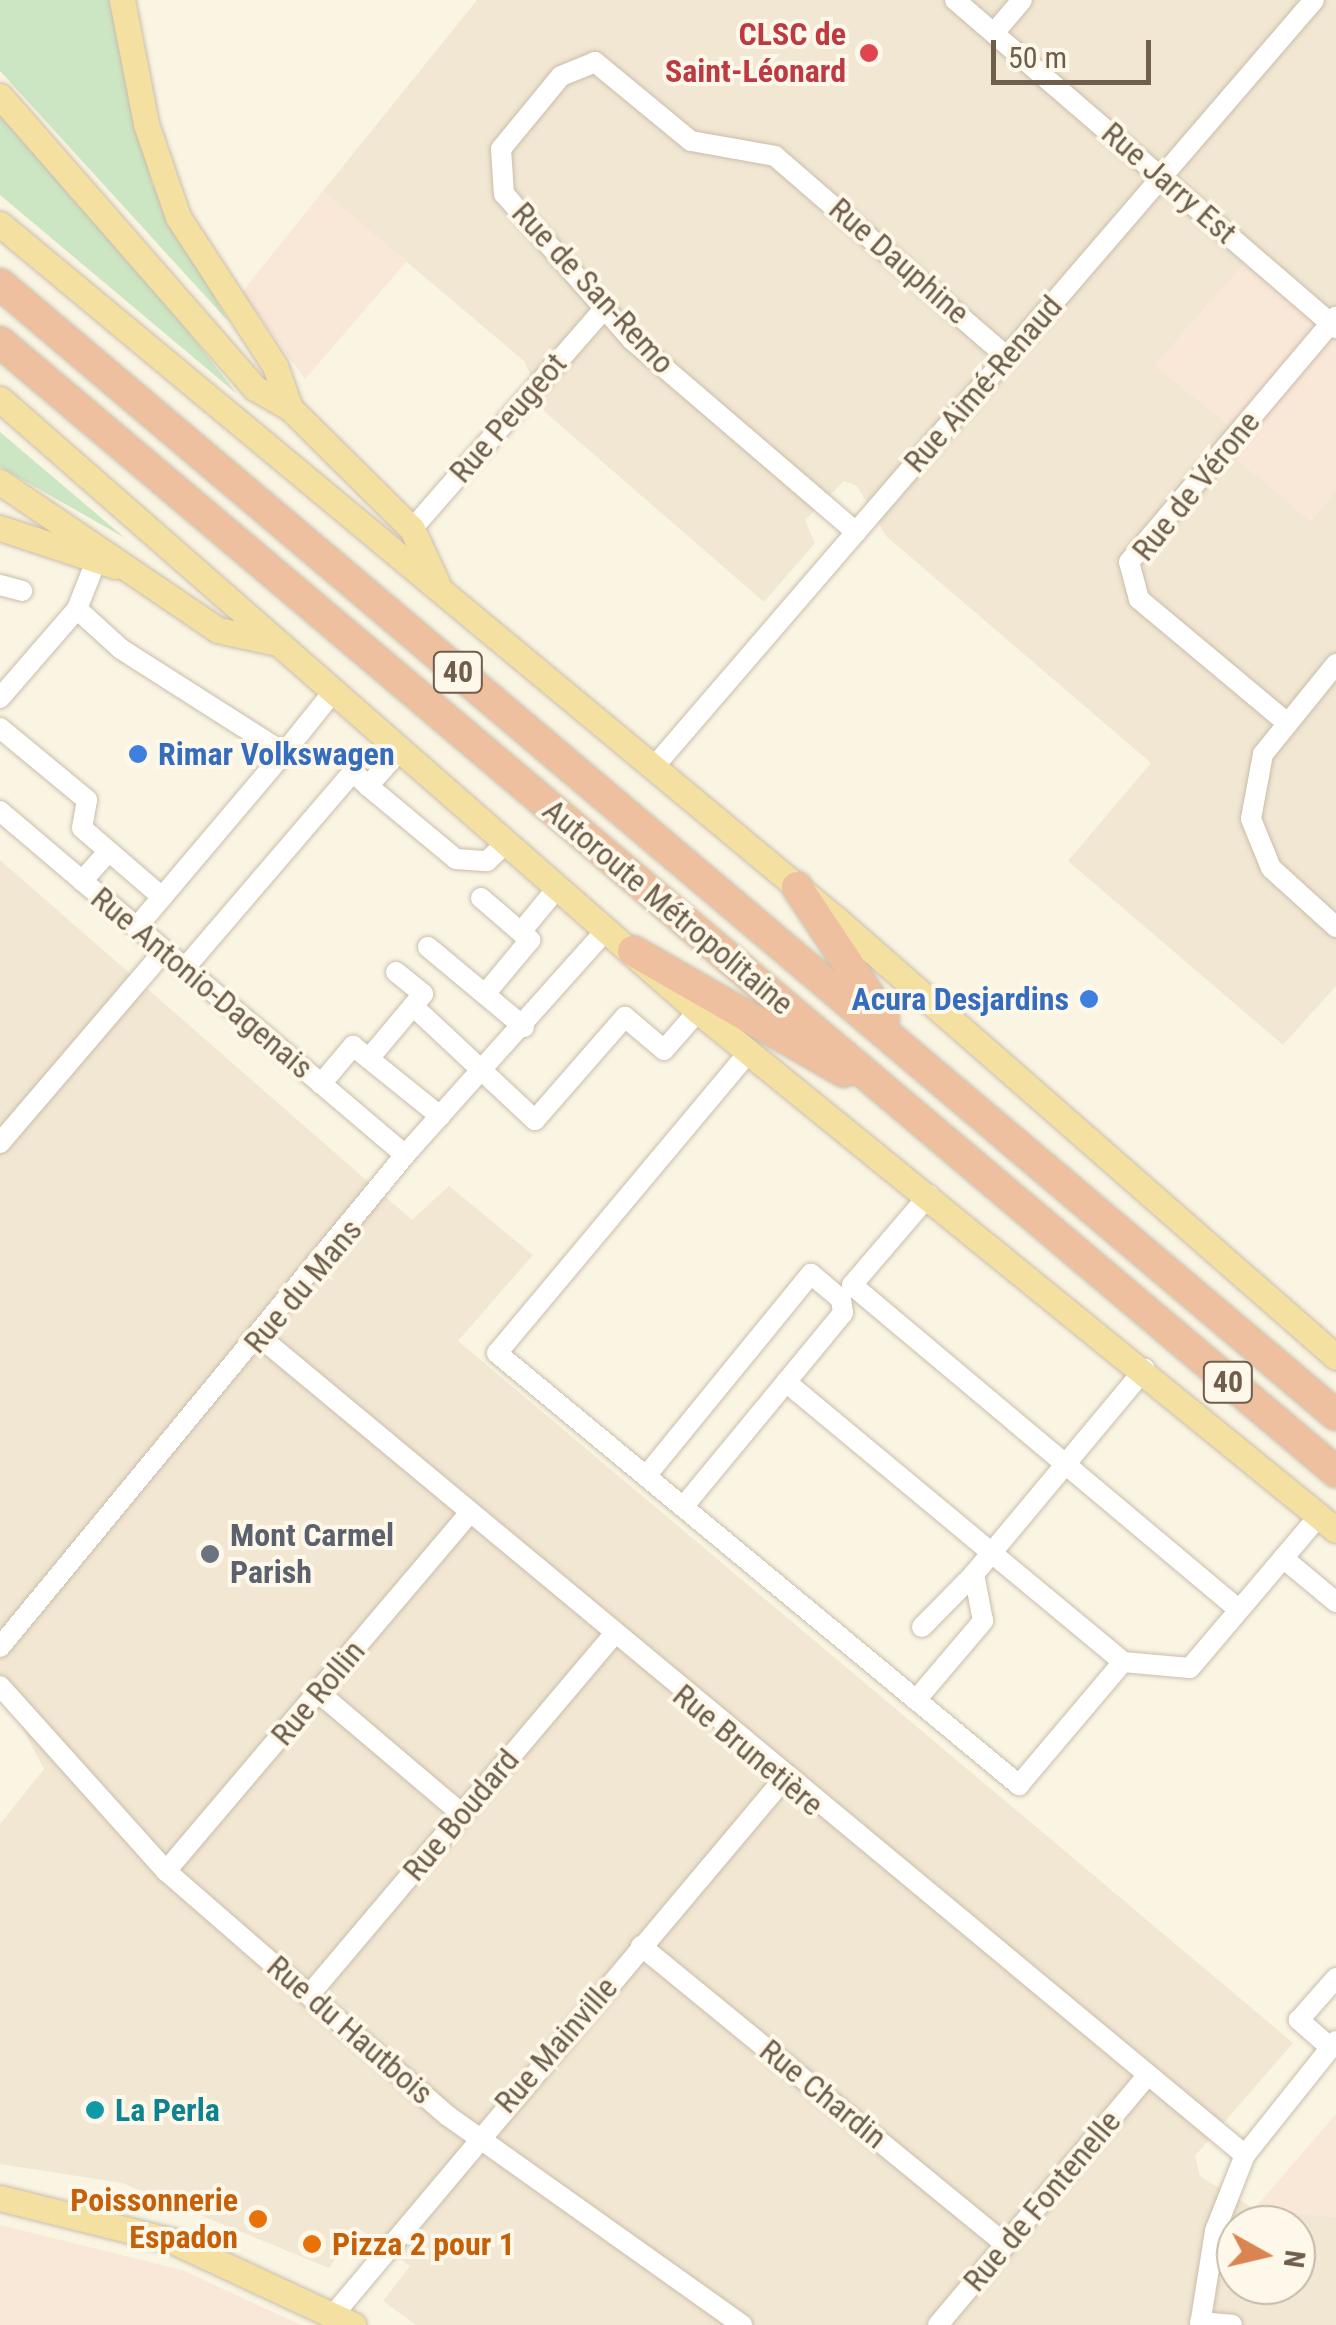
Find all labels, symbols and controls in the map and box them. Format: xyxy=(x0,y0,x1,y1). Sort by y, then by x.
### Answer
place label: CLSC de Saint-Léonard xyxy=(665,16,846,91)
scale bar xyxy=(996,20,1156,82)
marker: CLSC de Saint-Léonard xyxy=(856,40,882,66)
text: 50 m xyxy=(1008,40,1067,75)
street label: Rue Jarry Est xyxy=(1094,114,1244,252)
street label: Rue Dauphine xyxy=(821,190,977,332)
street label: Rue de San-Remo xyxy=(504,194,682,382)
street label: Rue Aimé-Renaud xyxy=(896,288,1070,480)
street label: Rue Peugeot xyxy=(441,345,575,491)
street label: Rue de Vérone xyxy=(1124,403,1268,569)
road number: 40 xyxy=(430,647,486,697)
place label: Rimar Volkswagen xyxy=(158,735,395,773)
marker: Rimar Volkswagen xyxy=(127,743,149,765)
street label: Autoroute Métropolitaine xyxy=(535,791,801,1023)
street label: Rue Antonio-Dagenais xyxy=(83,879,321,1087)
place label: Acura Desjardins xyxy=(852,980,1069,1018)
marker: Acura Desjardins xyxy=(1078,988,1100,1010)
street label: Rue du Mans xyxy=(236,1211,370,1361)
road number: 40 xyxy=(1200,1357,1256,1407)
place label: Mont Carmel Parish xyxy=(230,1517,394,1592)
marker: Mont Carmel Parish xyxy=(199,1543,221,1565)
street label: Rue Rollin xyxy=(263,1633,373,1753)
street label: Rue Brunetière xyxy=(665,1676,831,1824)
street label: Rue Boudard xyxy=(395,1741,527,1889)
street label: Rue du Hautbois xyxy=(259,1947,441,2113)
street label: Rue Mainville xyxy=(486,1969,626,2121)
street label: Rue Chardin xyxy=(752,2031,894,2157)
place label: La Perla xyxy=(115,2091,220,2129)
marker: La Perla xyxy=(84,2099,106,2121)
street label: Rue de Fontenelle xyxy=(955,2103,1129,2299)
place label: Poissonnerie Espadon xyxy=(70,2182,238,2257)
north arrow xyxy=(1216,2205,1316,2305)
marker: Poissonnerie Espadon xyxy=(247,2208,269,2230)
place label: Pizza 2 pour 1 xyxy=(332,2225,515,2263)
marker: Pizza 2 pour 1 xyxy=(301,2233,323,2255)
text: N xyxy=(1277,2248,1312,2270)

